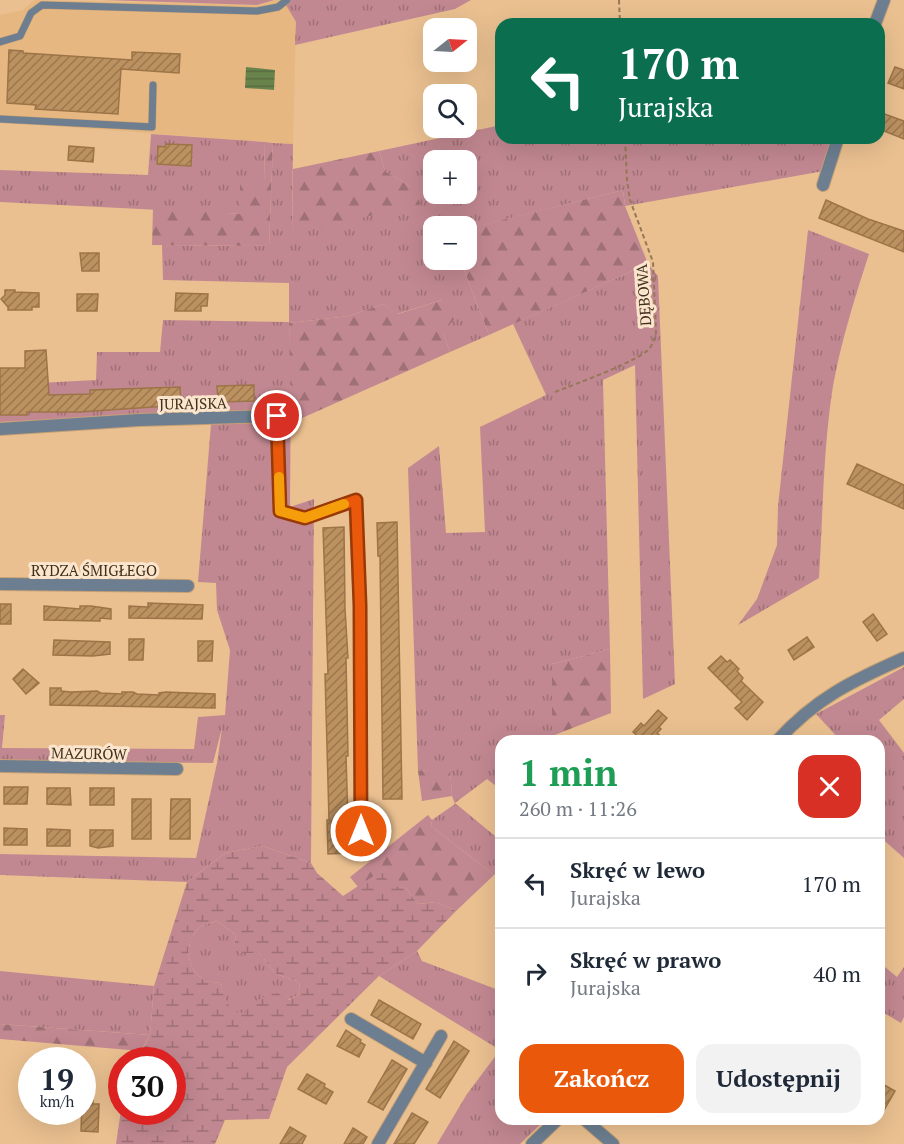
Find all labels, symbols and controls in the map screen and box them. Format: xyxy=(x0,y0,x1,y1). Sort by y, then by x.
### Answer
north arrow xyxy=(423,18,477,72)
map controls xyxy=(423,18,477,270)
text: 170 m xyxy=(618,35,739,91)
icon: left xyxy=(519,42,597,120)
button: search xyxy=(423,84,477,138)
text: Jurajska xyxy=(618,89,714,125)
button: + xyxy=(423,150,477,204)
button: − xyxy=(423,216,477,270)
street label: DĘBOWA xyxy=(631,263,655,327)
pin xyxy=(251,390,302,441)
street label: JURAJSKA xyxy=(159,392,228,414)
icon: arrive xyxy=(260,399,293,432)
street label: RYDZA ŚMIGŁEGO xyxy=(31,560,157,580)
street label: MAZURÓW xyxy=(51,742,128,764)
text: 1 min xyxy=(519,749,617,796)
button: close xyxy=(798,755,861,818)
text: 260 m · 11:26 xyxy=(519,795,637,822)
position arrow xyxy=(329,799,393,863)
text: Skręć w lewo xyxy=(570,855,705,884)
icon: left xyxy=(519,867,552,900)
text: 170 m xyxy=(801,869,861,898)
text: Jurajska xyxy=(570,884,641,911)
text: Skręć w prawo xyxy=(570,945,721,974)
icon: right xyxy=(519,957,552,990)
text: 40 m xyxy=(813,959,861,988)
text: Jurajska xyxy=(570,974,641,1001)
button: Zakończ xyxy=(519,1044,684,1113)
button: Udostępnij xyxy=(696,1044,861,1113)
speed limit sign: 30 xyxy=(108,1047,186,1125)
text: 19 xyxy=(40,1059,74,1099)
text: km/h xyxy=(40,1091,74,1111)

